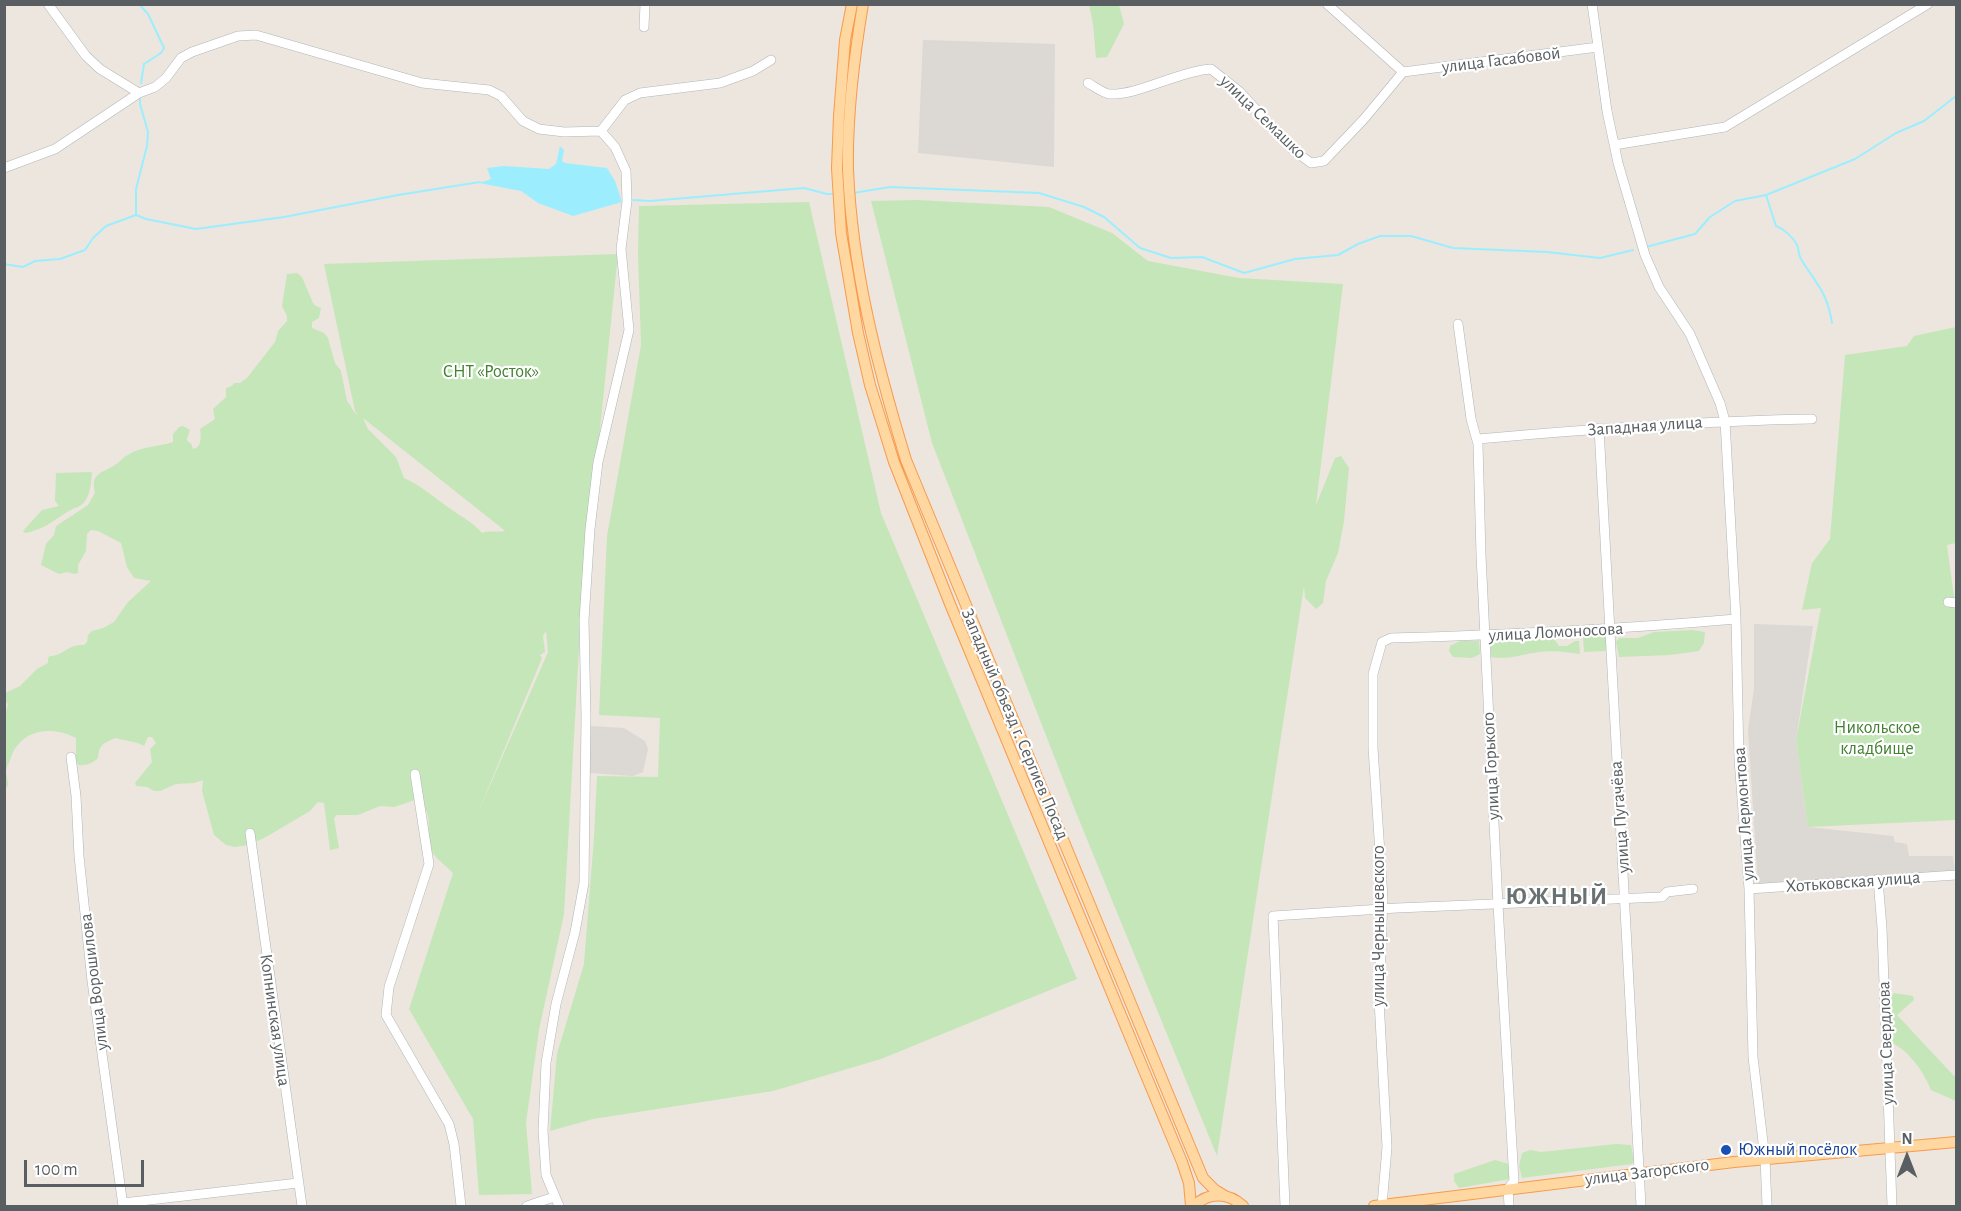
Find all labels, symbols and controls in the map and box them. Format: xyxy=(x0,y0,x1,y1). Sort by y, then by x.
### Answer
street label: улица Гасабовой xyxy=(1440,42,1562,78)
street label: улица Семашко xyxy=(1215,70,1311,164)
park label: СНТ «Росток» xyxy=(443,361,539,383)
street label: Западная улица xyxy=(1587,411,1703,441)
street label: Западный объезд г. Сергиев Посад xyxy=(956,605,1074,843)
street label: улица Ломоносова xyxy=(1488,618,1624,646)
street label: улица Горького xyxy=(1477,711,1505,821)
park label: Никольское кладбище xyxy=(1834,717,1920,760)
street label: улица Лермонтова xyxy=(1729,747,1759,881)
street label: улица Пугачёва xyxy=(1605,760,1635,874)
street label: улица Чернышевского xyxy=(1368,845,1390,1007)
street label: Хотьковская улица xyxy=(1785,867,1921,897)
district label: ЮЖНЫЙ xyxy=(1505,883,1609,911)
street label: улица Ворошилова xyxy=(75,912,113,1052)
street label: Копнинская улица xyxy=(255,952,295,1088)
street label: улица Свердлова xyxy=(1873,981,1899,1105)
north arrow xyxy=(1877,1127,1937,1187)
text: N xyxy=(1901,1131,1913,1147)
place label: Южный посёлок xyxy=(1738,1139,1857,1161)
marker: Южный посёлок xyxy=(1719,1143,1733,1157)
scale bar xyxy=(27,1148,147,1186)
street label: улица Загорского xyxy=(1584,1154,1710,1190)
text: 100 m xyxy=(35,1161,78,1179)

